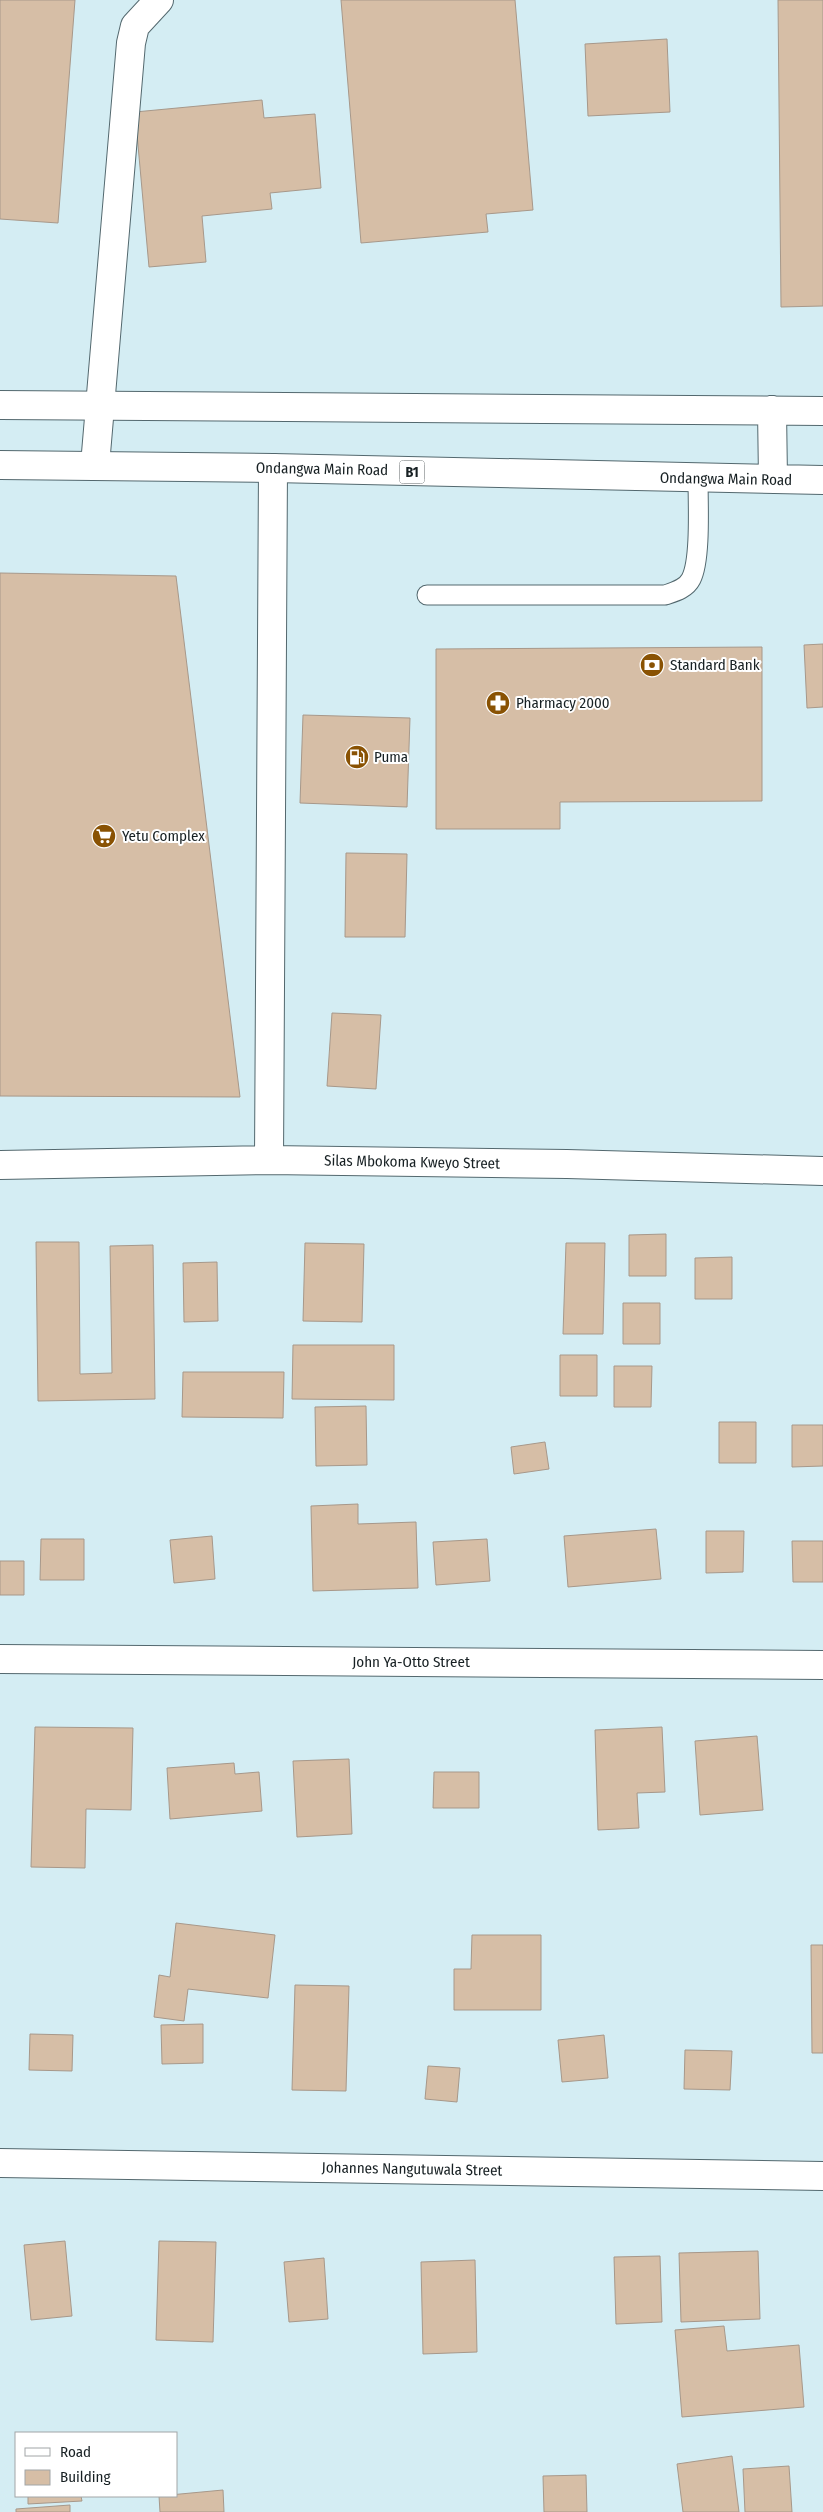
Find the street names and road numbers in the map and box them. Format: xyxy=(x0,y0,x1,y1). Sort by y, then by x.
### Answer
street label: Ondangwa Main Road xyxy=(256,459,388,479)
road number: B1 xyxy=(400,461,424,484)
street label: Ondangwa Main Road xyxy=(660,469,792,489)
street label: Silas Mbokoma Kweyo Street xyxy=(324,1151,500,1173)
street label: John Ya-Otto Street xyxy=(352,1653,470,1671)
street label: Johannes Nangutuwala Street xyxy=(321,2158,503,2180)

